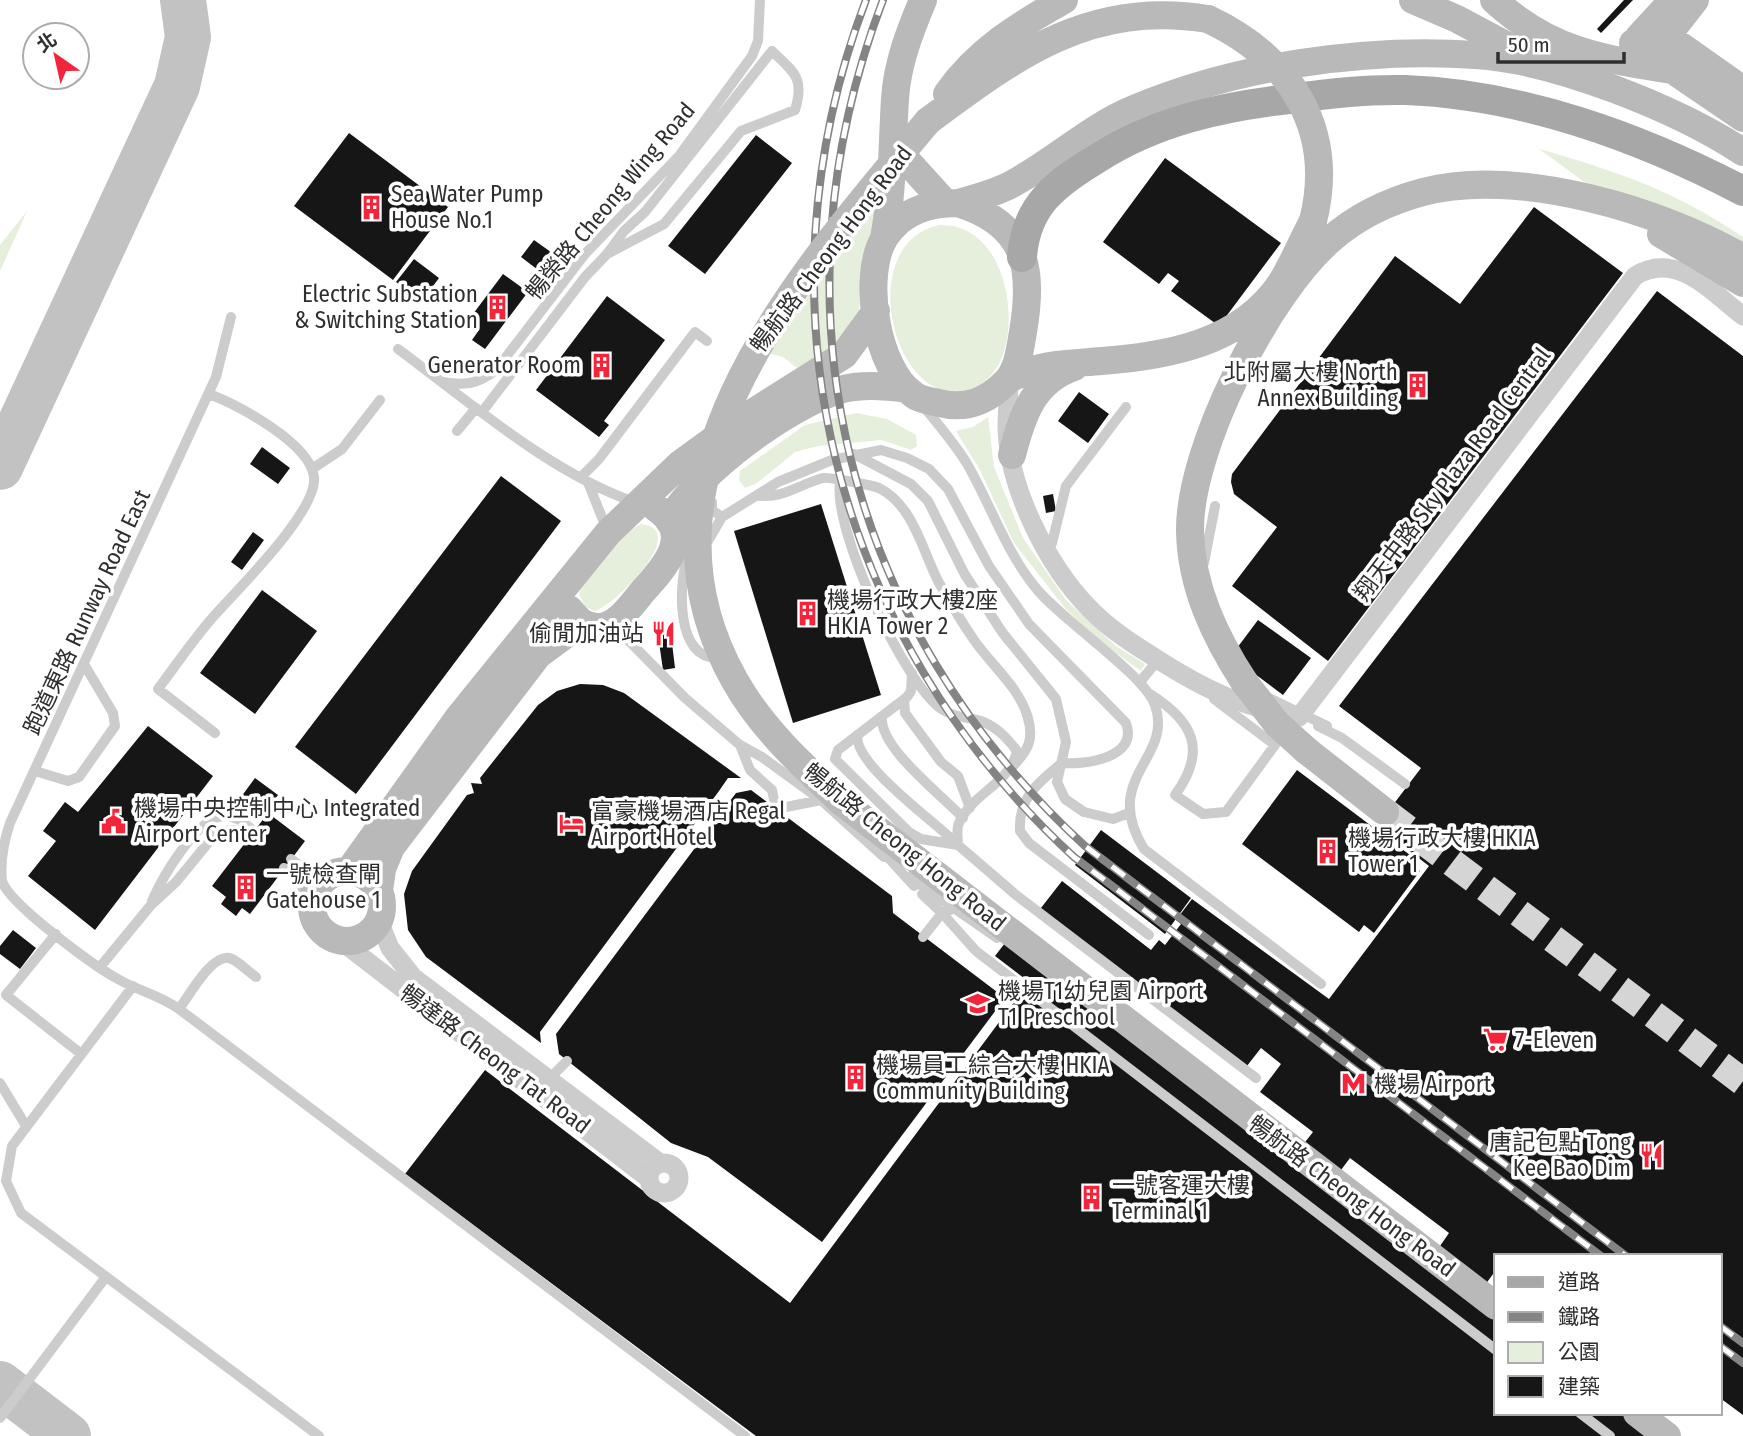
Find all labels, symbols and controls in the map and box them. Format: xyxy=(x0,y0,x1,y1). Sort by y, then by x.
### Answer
north arrow xyxy=(21,21,91,91)
scale bar xyxy=(1498,21,1624,65)
text: 北 xyxy=(32,27,61,57)
text: 50 m xyxy=(1508,32,1550,58)
street label: 暢榮路 Cheong Wing Road xyxy=(519,97,701,305)
street label: 暢航路 Cheong Hong Road xyxy=(744,140,918,358)
place label: Sea Water Pump House No.1 xyxy=(391,180,543,234)
building icon: Sea Water Pump House No.1 xyxy=(357,193,385,221)
place label: Electric Substation & Switching Station xyxy=(294,280,478,334)
building icon: Electric Substation & Switching Station xyxy=(484,293,512,321)
street label: 翔天中路 Sky Plaza Road Central xyxy=(1348,342,1556,606)
place label: Generator Room xyxy=(428,351,581,379)
building icon: Generator Room xyxy=(587,351,615,379)
place label: 北附屬大樓 North Annex Building xyxy=(1224,358,1398,412)
building icon: 北附屬大樓 North Annex Building xyxy=(1404,371,1432,399)
street label: 跑道東路 Runway Road East xyxy=(18,484,156,739)
place label: 機場行政大樓2座 HKIA Tower 2 xyxy=(827,586,998,640)
building icon: 機場行政大樓2座 HKIA Tower 2 xyxy=(793,599,821,627)
place label: 偷閒加油站 xyxy=(529,619,644,647)
restaurant icon: 偷閒加油站 xyxy=(650,619,678,647)
street label: 暢航路 Cheong Hong Road xyxy=(798,757,1012,937)
place label: 機場中央控制中心 Integrated Airport Center xyxy=(134,794,420,848)
place label: 富豪機場酒店 Regal Airport Hotel xyxy=(591,797,785,851)
public building icon: 機場中央控制中心 Integrated Airport Center xyxy=(100,807,128,835)
hotel icon: 富豪機場酒店 Regal Airport Hotel xyxy=(557,810,585,838)
place label: 機場行政大樓 HKIA Tower 1 xyxy=(1348,824,1536,878)
building icon: 機場行政大樓 HKIA Tower 1 xyxy=(1314,837,1342,865)
place label: 一號檢查閘 Gatehouse 1 xyxy=(266,860,381,914)
building icon: 一號檢查閘 Gatehouse 1 xyxy=(232,873,260,901)
place label: 機場T1幼兒園 Airport T1 Preschool xyxy=(998,977,1204,1031)
street label: 暢達路 Cheong Tat Road xyxy=(394,978,596,1140)
school or university icon: 機場T1幼兒園 Airport T1 Preschool xyxy=(964,990,992,1018)
supermarket icon: 7-Eleven xyxy=(1481,1026,1509,1054)
place label: 7-Eleven xyxy=(1515,1026,1594,1054)
place label: 機場員工綜合大樓 HKIA Community Building xyxy=(876,1051,1110,1105)
building icon: 機場員工綜合大樓 HKIA Community Building xyxy=(842,1064,870,1092)
metro station icon: 機場 Airport xyxy=(1340,1070,1368,1098)
place label: 機場 Airport xyxy=(1374,1070,1492,1098)
street label: 暢航路 Cheong Hong Road xyxy=(1243,1109,1461,1283)
place label: 唐記包點 Tong Kee Bao Dim xyxy=(1489,1128,1631,1182)
restaurant icon: 唐記包點 Tong Kee Bao Dim xyxy=(1637,1141,1665,1169)
place label: 一號客運大樓 Terminal 1 xyxy=(1112,1171,1250,1225)
building icon: 一號客運大樓 Terminal 1 xyxy=(1078,1184,1106,1212)
legend xyxy=(1494,1254,1722,1415)
text: 道路 xyxy=(1558,1269,1600,1295)
text: 鐵路 xyxy=(1558,1304,1600,1330)
text: 公園 xyxy=(1558,1339,1600,1365)
text: 建築 xyxy=(1558,1374,1600,1400)

